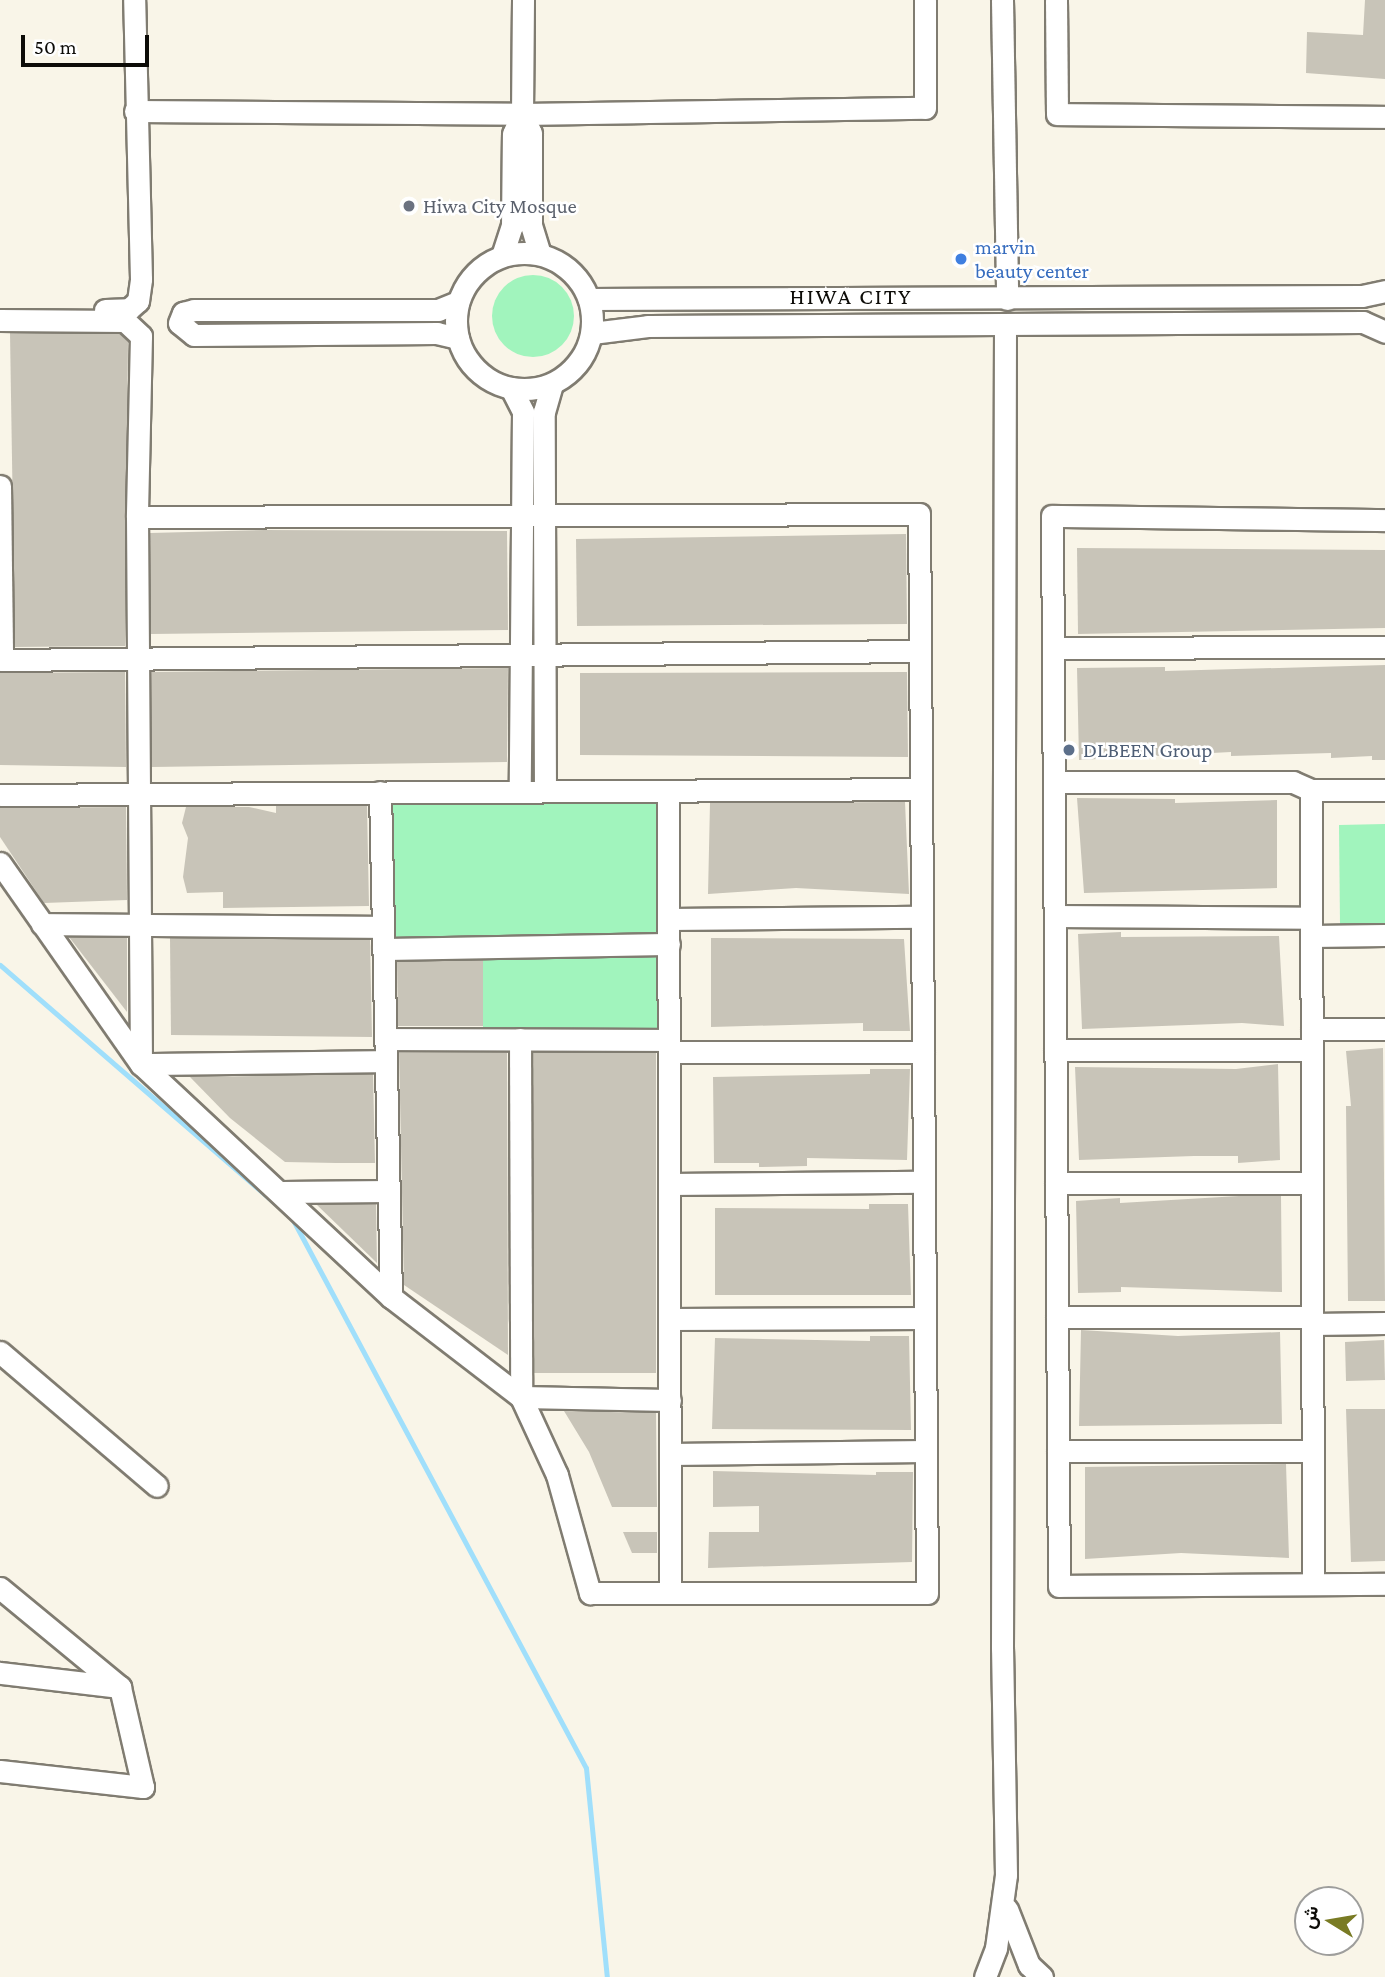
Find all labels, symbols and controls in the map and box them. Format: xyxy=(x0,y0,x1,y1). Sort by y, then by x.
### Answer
scale bar xyxy=(24,21,152,65)
text: 50 m xyxy=(34,35,77,59)
place label: Hiwa City Mosque xyxy=(423,193,577,219)
marker: Hiwa City Mosque xyxy=(401,198,417,214)
place label: marvin beauty center xyxy=(975,234,1089,284)
marker: marvin beauty center xyxy=(953,251,969,267)
district label: HIWA CITY xyxy=(791,282,911,310)
place label: DLBEEN Group xyxy=(1083,737,1212,763)
marker: DLBEEN Group xyxy=(1061,742,1077,758)
north arrow xyxy=(1294,1886,1364,1956)
text: ش xyxy=(1297,1904,1322,1930)

